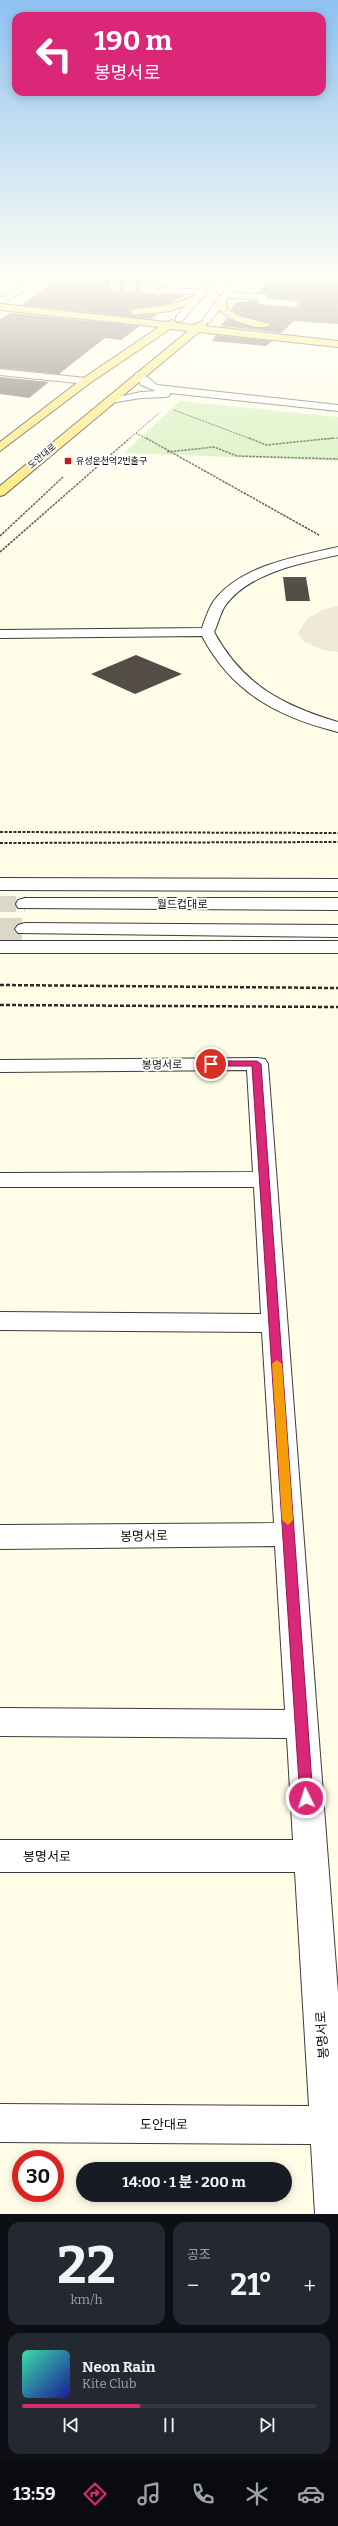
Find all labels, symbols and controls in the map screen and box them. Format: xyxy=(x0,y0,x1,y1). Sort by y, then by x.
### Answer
text: 190 m xyxy=(94,24,172,57)
icon: left xyxy=(28,28,80,80)
text: 봉명서로 xyxy=(94,62,160,84)
street label: 도안대로 xyxy=(26,442,58,470)
place label: 유성온천역2번출구 xyxy=(76,455,148,466)
marker: 유성온천역2번출구 xyxy=(63,456,73,466)
street label: 월드컵대로 xyxy=(157,898,207,911)
pin xyxy=(194,1047,228,1081)
icon: arrive xyxy=(200,1053,222,1075)
street label: 봉명서로 xyxy=(142,1058,182,1072)
street label: 봉명서로 xyxy=(120,1528,168,1544)
position arrow xyxy=(285,1777,327,1819)
street label: 봉명서로 xyxy=(23,1849,71,1864)
street label: 봉명서로 xyxy=(313,2011,331,2059)
street label: 도안대로 xyxy=(140,2117,188,2132)
speed limit sign: 30 xyxy=(12,2150,64,2202)
text: 14:00 · 1 분 · 200 m xyxy=(122,2173,246,2191)
text: 22 xyxy=(57,2234,116,2297)
text: 공조 xyxy=(187,2247,211,2262)
text: 21° xyxy=(230,2267,272,2303)
text: − xyxy=(187,2272,199,2299)
text: + xyxy=(303,2272,316,2299)
text: km/h xyxy=(70,2292,103,2307)
text: Neon Rain xyxy=(82,2358,155,2376)
text: Kite Club xyxy=(82,2376,136,2391)
icon: previous xyxy=(60,2414,82,2436)
icon: pause xyxy=(158,2414,180,2436)
icon: next xyxy=(256,2414,278,2436)
icon: directions xyxy=(81,2480,109,2508)
icon: music xyxy=(135,2480,163,2508)
icon: phone xyxy=(189,2480,217,2508)
icon: climate xyxy=(243,2480,271,2508)
icon: car xyxy=(297,2480,325,2508)
text: 13:59 xyxy=(13,2483,56,2505)

